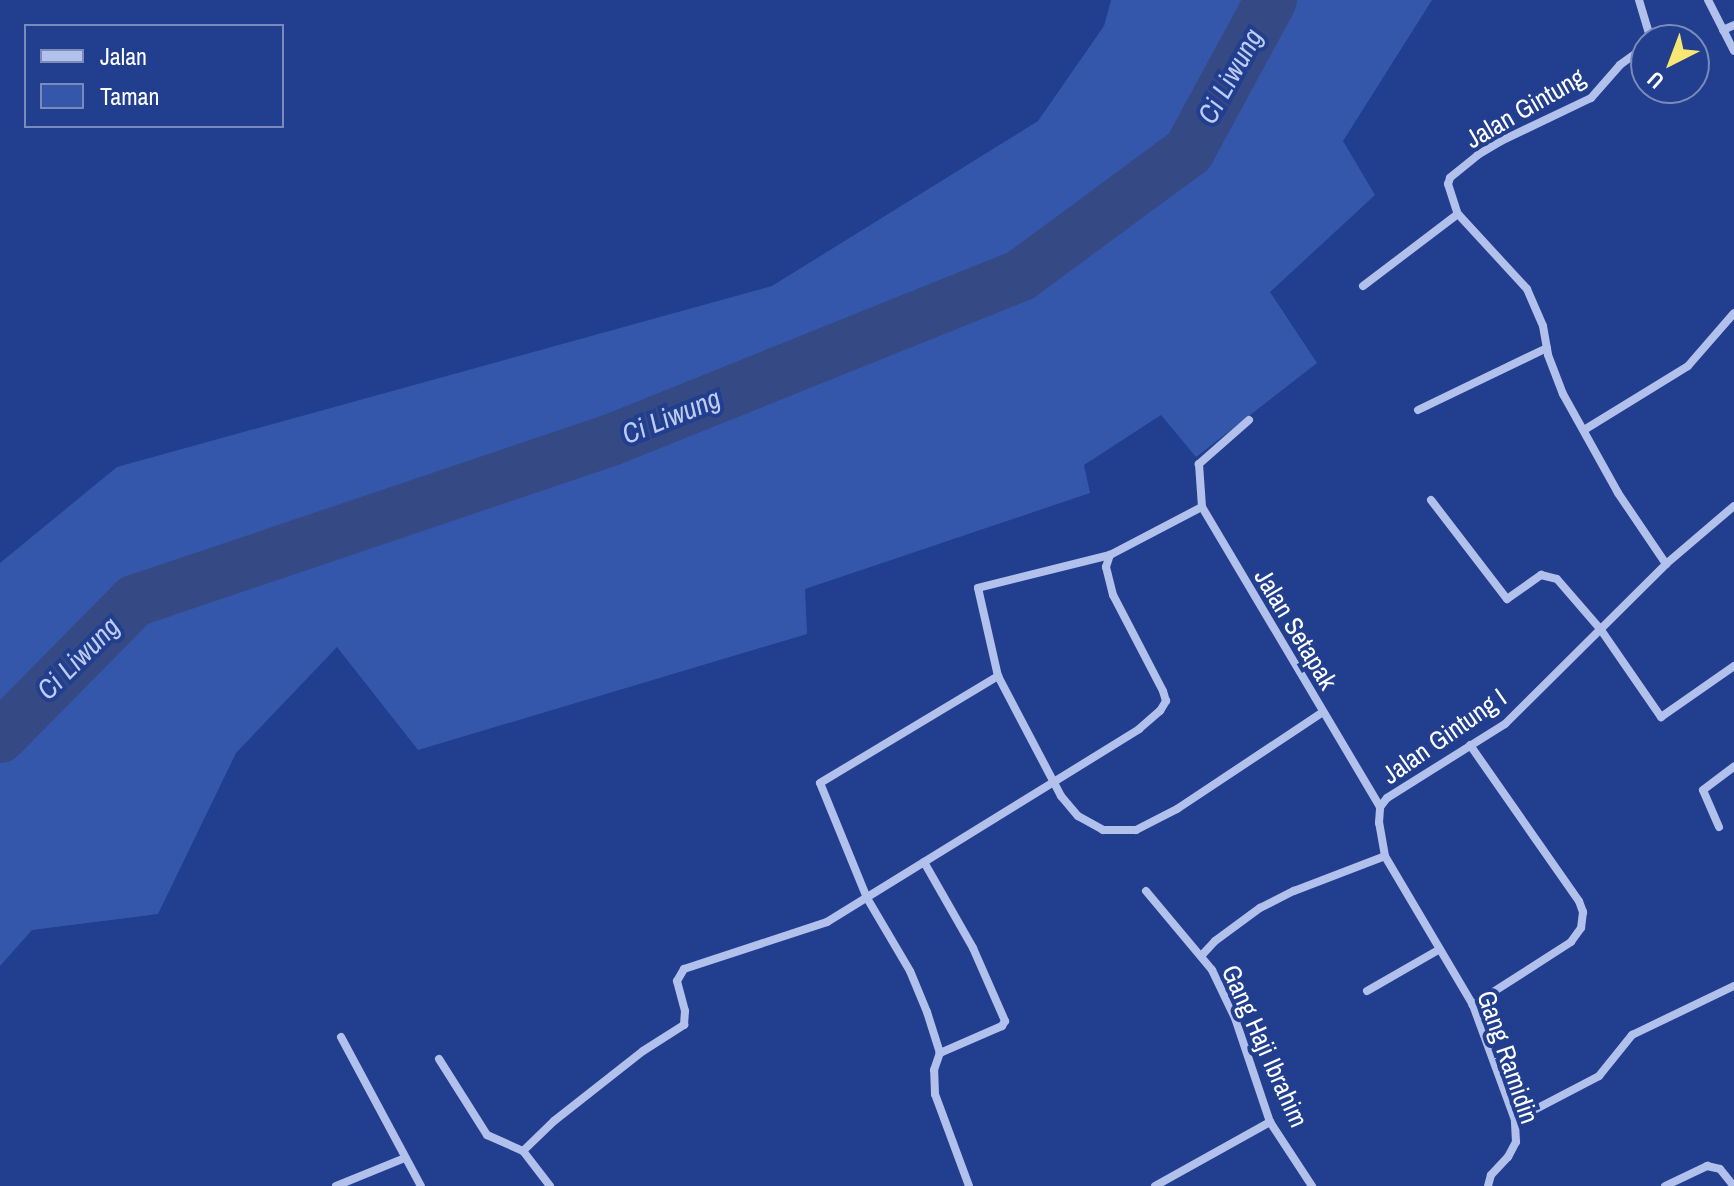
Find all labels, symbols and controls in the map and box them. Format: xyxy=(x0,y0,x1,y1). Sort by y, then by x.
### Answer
water label: Ci Liwung xyxy=(1190,23,1270,129)
legend xyxy=(24,24,284,128)
north arrow xyxy=(1630,24,1710,104)
text: Jalan xyxy=(100,40,147,72)
street label: Jalan Gintung xyxy=(1460,61,1590,155)
text: U xyxy=(1640,65,1670,96)
text: Taman xyxy=(100,80,159,112)
water label: Ci Liwung xyxy=(617,381,725,451)
street label: Jalan Setapak xyxy=(1248,563,1344,695)
water label: Ci Liwung xyxy=(30,610,126,706)
street label: Jalan Gintung I xyxy=(1376,682,1512,790)
street label: Gang Haji Ibrahim xyxy=(1215,960,1315,1132)
street label: Gang Ramidin xyxy=(1471,986,1545,1128)

